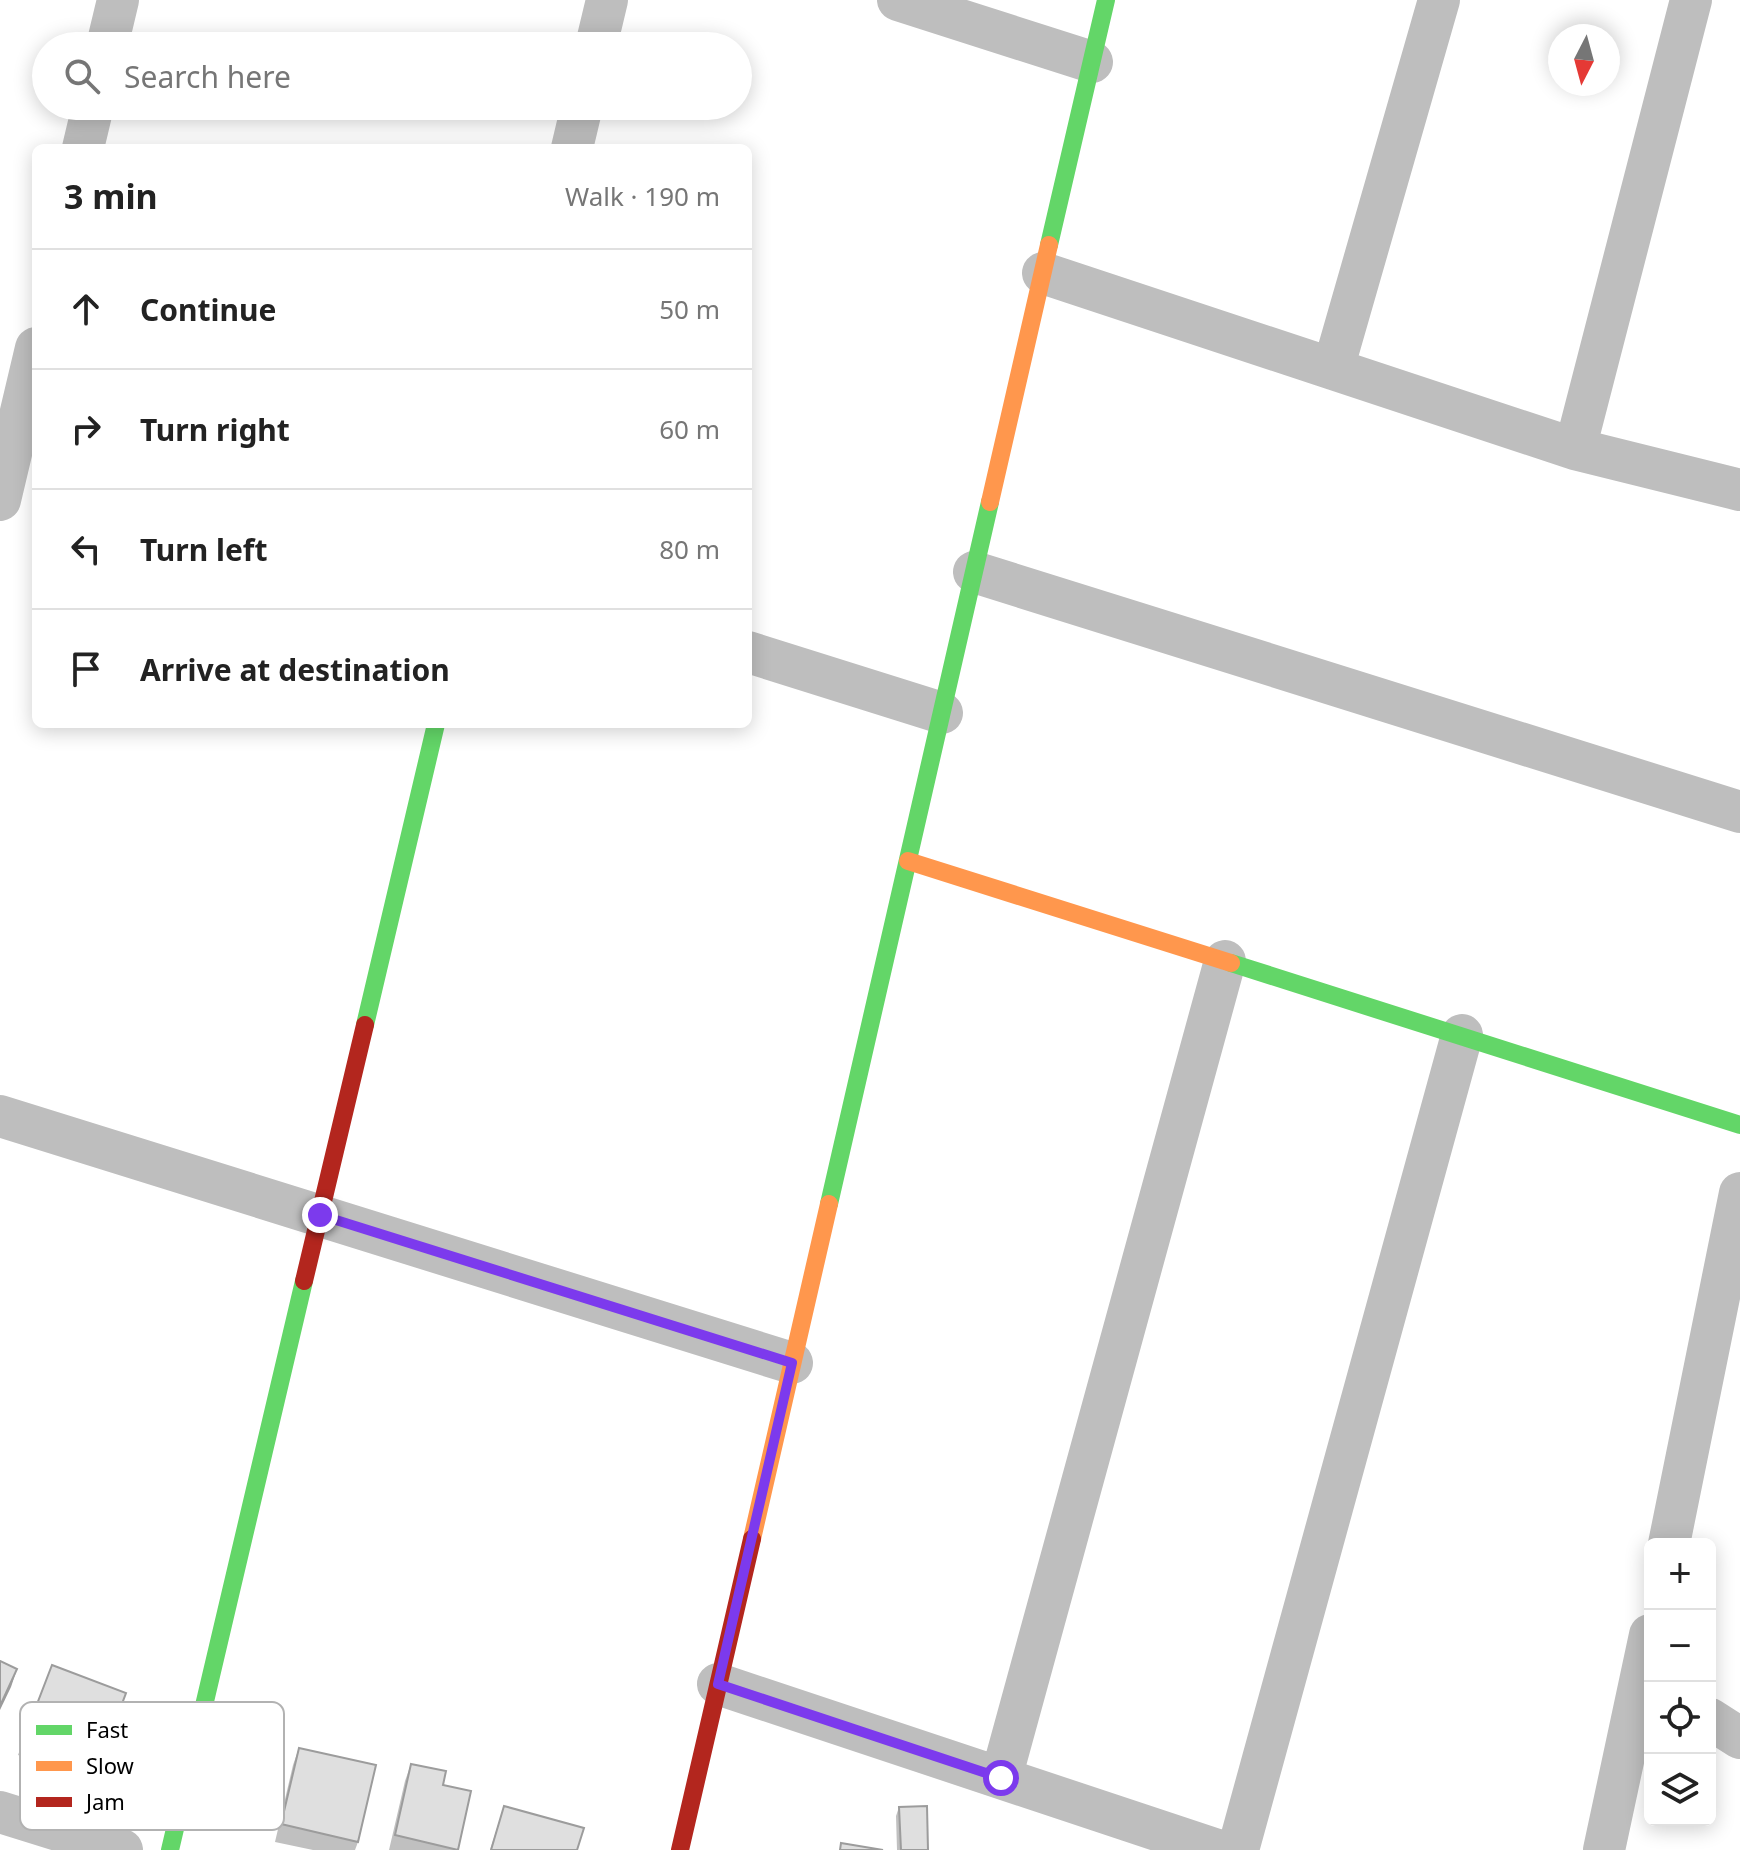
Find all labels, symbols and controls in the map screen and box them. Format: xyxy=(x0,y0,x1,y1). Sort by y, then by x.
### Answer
north arrow xyxy=(1548,24,1620,96)
search box xyxy=(32,32,752,120)
icon: search xyxy=(60,54,104,98)
text: Search here xyxy=(124,56,291,97)
text: 3 min xyxy=(64,173,158,219)
text: Walk · 190 m xyxy=(565,178,720,214)
icon: ahead xyxy=(64,287,108,331)
text: Continue xyxy=(140,289,276,330)
text: 50 m xyxy=(659,291,720,327)
icon: right xyxy=(64,407,108,451)
text: Turn right xyxy=(140,409,290,450)
text: 60 m xyxy=(659,411,720,447)
icon: left xyxy=(64,527,108,571)
text: Turn left xyxy=(140,529,268,570)
text: 80 m xyxy=(659,531,720,567)
icon: arrive xyxy=(64,647,108,691)
text: Arrive at destination xyxy=(140,649,450,690)
route end xyxy=(302,1197,338,1233)
map controls xyxy=(1644,1538,1716,1826)
button: + xyxy=(1644,1538,1716,1610)
button: − xyxy=(1644,1610,1716,1682)
button: locate xyxy=(1644,1682,1716,1754)
legend xyxy=(20,1702,284,1830)
text: Fast xyxy=(86,1714,128,1744)
text: Slow xyxy=(86,1750,135,1780)
button: layers xyxy=(1644,1754,1716,1826)
route start xyxy=(983,1760,1019,1796)
text: Jam xyxy=(84,1786,125,1816)

